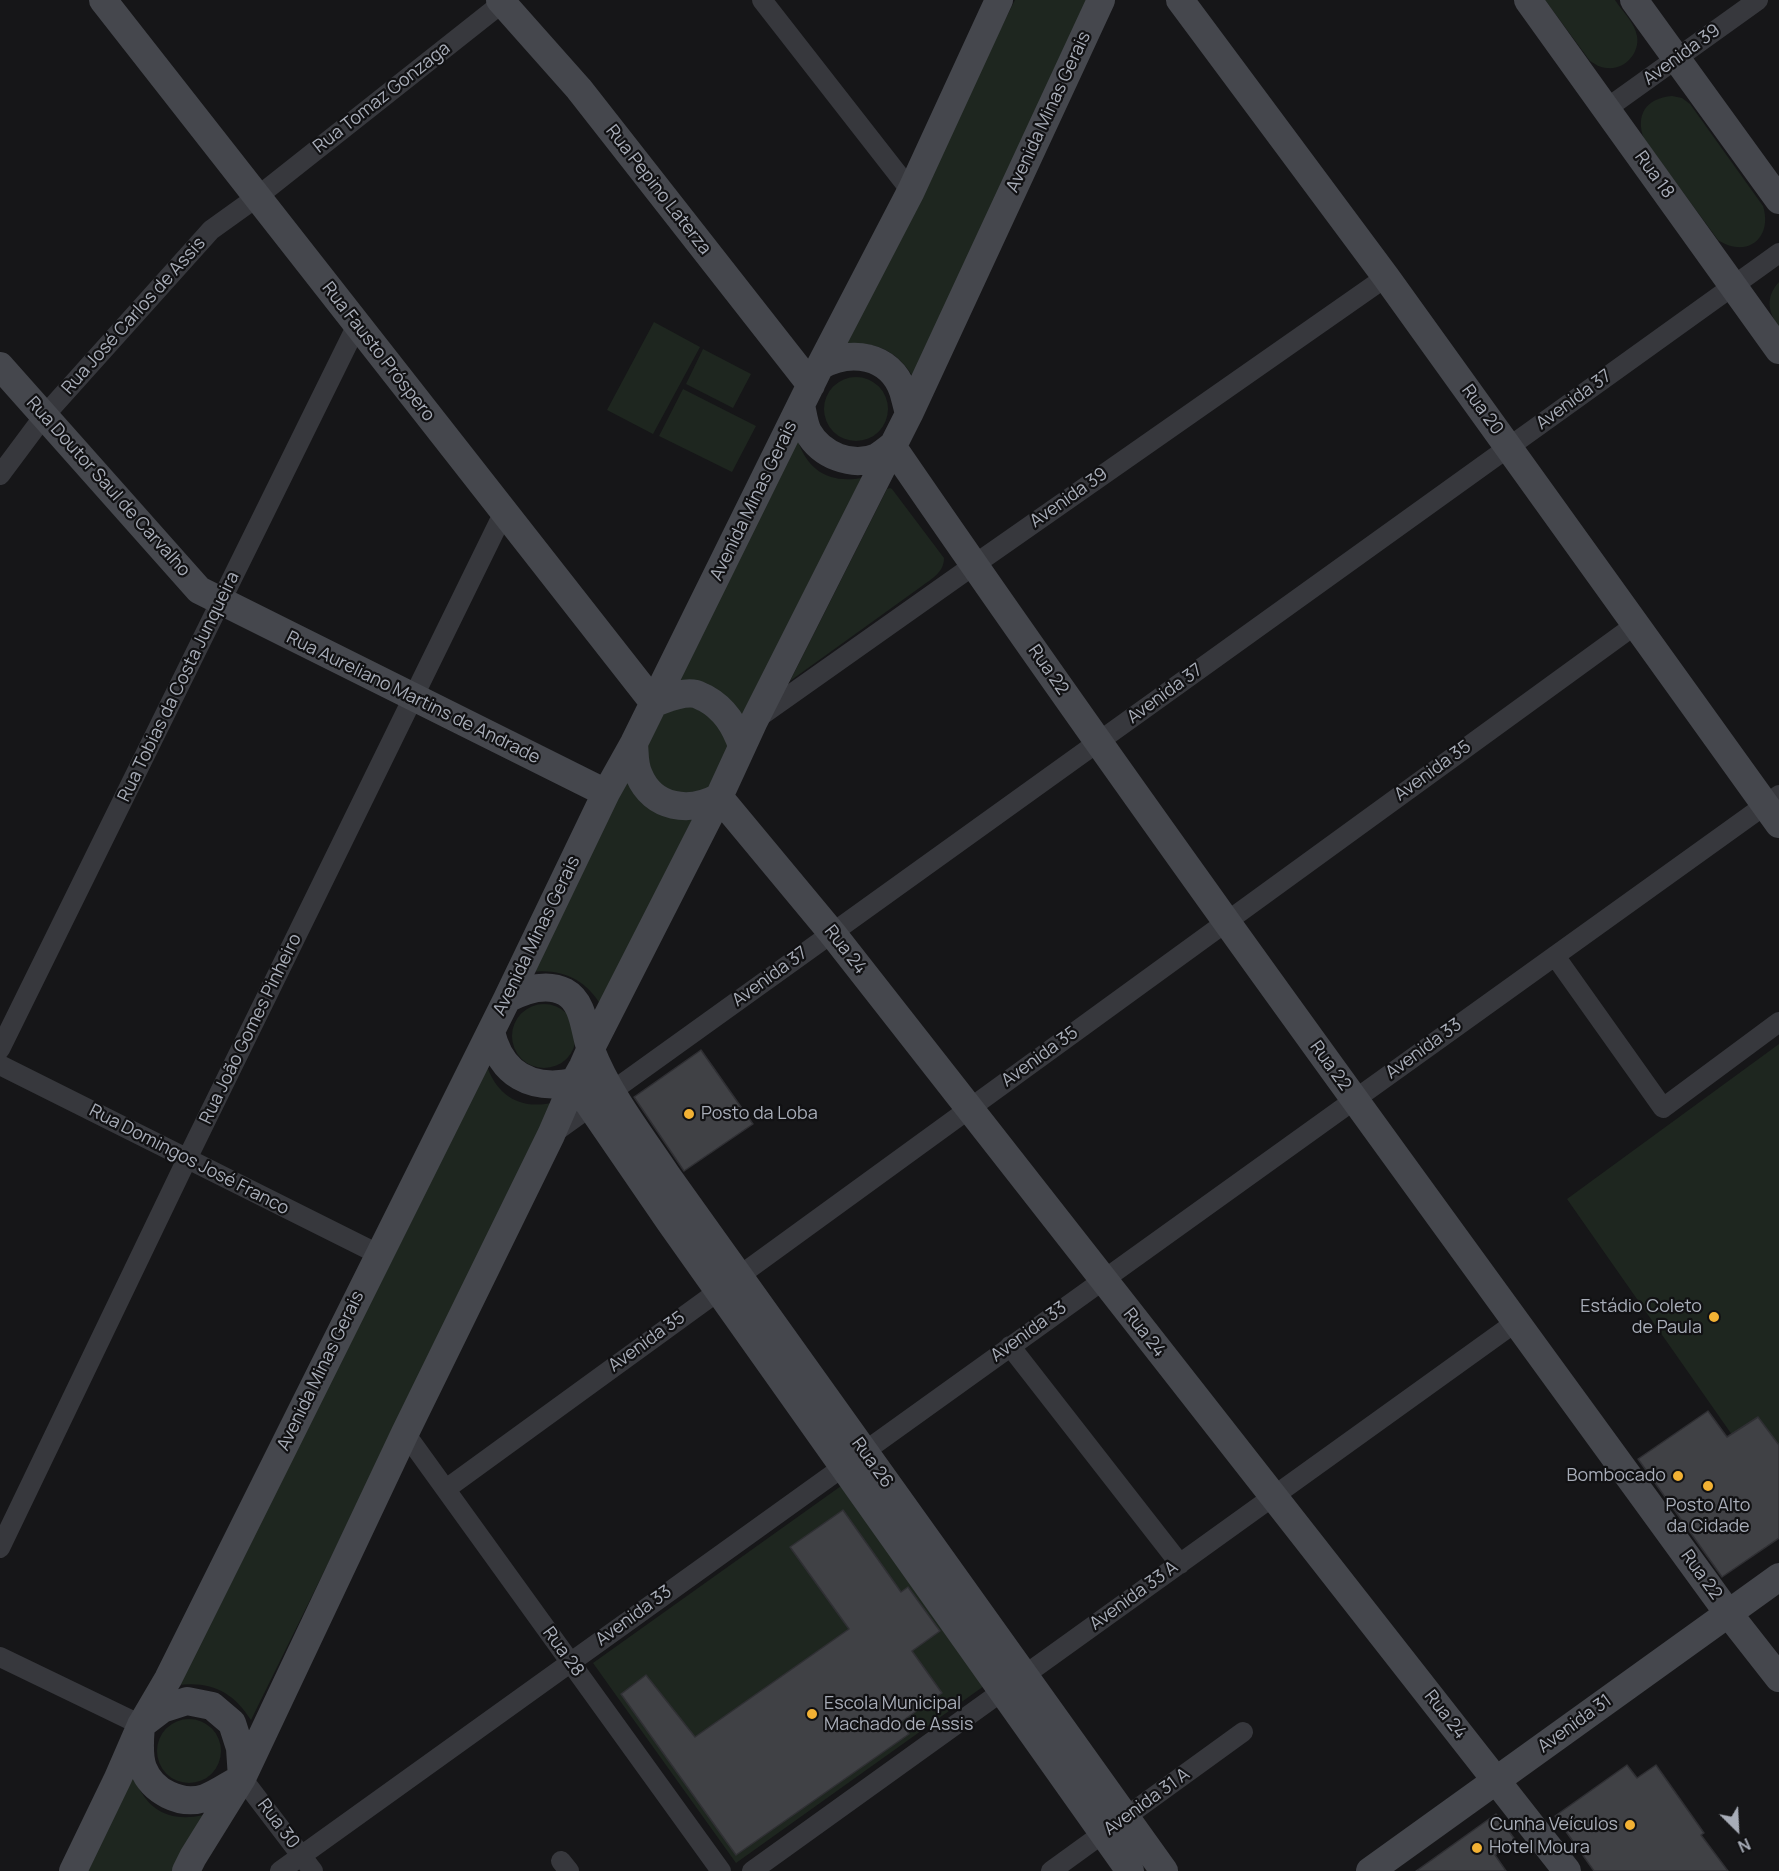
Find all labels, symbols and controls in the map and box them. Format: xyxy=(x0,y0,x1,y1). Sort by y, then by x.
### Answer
street label: Avenida 39 xyxy=(1639,20,1725,90)
street label: Avenida Minas Gerais xyxy=(1002,28,1096,196)
street label: Rua Tomaz Gonzaga xyxy=(309,38,455,158)
street label: Rua Pepino Laterza xyxy=(601,121,715,259)
street label: Rua 18 xyxy=(1630,147,1678,203)
street label: Rua José Carlos de Assis xyxy=(58,233,210,399)
street label: Rua Fausto Próspero xyxy=(317,278,439,426)
street label: Avenida 37 xyxy=(1532,365,1616,435)
street label: Rua 20 xyxy=(1457,381,1507,439)
street label: Rua Doutor Saul de Carvalho xyxy=(22,393,194,581)
street label: Avenida Minas Gerais xyxy=(706,418,802,584)
street label: Avenida 39 xyxy=(1026,463,1112,533)
street label: Rua Tobias da Costa Junqueira xyxy=(114,568,244,806)
street label: Rua Aureliano Martins de Andrade xyxy=(283,627,543,769)
street label: Rua 22 xyxy=(1023,641,1073,699)
street label: Avenida 37 xyxy=(1123,659,1207,729)
street label: Avenida 35 xyxy=(1391,736,1475,806)
street label: Avenida Minas Gerais xyxy=(489,853,585,1019)
street label: Rua 24 xyxy=(819,921,871,979)
street label: Rua João Gomes Pinheiro xyxy=(195,930,307,1128)
street label: Avenida 37 xyxy=(728,942,812,1012)
street label: Avenida 33 xyxy=(1382,1014,1466,1084)
street label: Avenida 35 xyxy=(998,1022,1082,1092)
street label: Rua 22 xyxy=(1305,1037,1355,1095)
street label: Rua Domingos José Franco xyxy=(85,1100,293,1220)
place label: Posto da Loba xyxy=(701,1103,818,1125)
marker: Posto da Loba xyxy=(682,1107,696,1121)
street label: Avenida Minas Gerais xyxy=(273,1288,369,1454)
place label: Estádio Coleto de Paula xyxy=(1580,1296,1702,1338)
street label: Avenida 33 xyxy=(987,1297,1071,1367)
street label: Rua 24 xyxy=(1118,1304,1170,1362)
street label: Avenida 35 xyxy=(605,1307,689,1377)
marker: Estádio Coleto de Paula xyxy=(1707,1310,1721,1324)
street label: Rua 26 xyxy=(846,1434,898,1492)
place label: Bombocado xyxy=(1567,1465,1666,1487)
marker: Bombocado xyxy=(1671,1469,1685,1483)
marker: Posto Alto da Cidade xyxy=(1701,1479,1715,1493)
place label: Posto Alto da Cidade xyxy=(1665,1495,1751,1538)
street label: Rua 22 xyxy=(1676,1546,1726,1604)
street label: Avenida 33 A xyxy=(1086,1557,1182,1635)
street label: Avenida 33 xyxy=(592,1581,676,1651)
street label: Rua 28 xyxy=(538,1623,588,1681)
street label: Rua 24 xyxy=(1419,1686,1471,1744)
street label: Avenida 31 xyxy=(1534,1690,1616,1758)
place label: Escola Municipal Machado de Assis xyxy=(824,1693,973,1736)
marker: Escola Municipal Machado de Assis xyxy=(805,1707,819,1721)
street label: Avenida 31 A xyxy=(1100,1764,1194,1840)
street label: Rua 30 xyxy=(252,1795,304,1853)
north arrow xyxy=(1707,1799,1767,1859)
place label: Cunha Veículos xyxy=(1490,1814,1618,1836)
marker: Cunha Veículos xyxy=(1623,1818,1637,1832)
text: N xyxy=(1735,1833,1754,1858)
place label: Hotel Moura xyxy=(1489,1837,1590,1859)
marker: Hotel Moura xyxy=(1470,1841,1484,1855)

